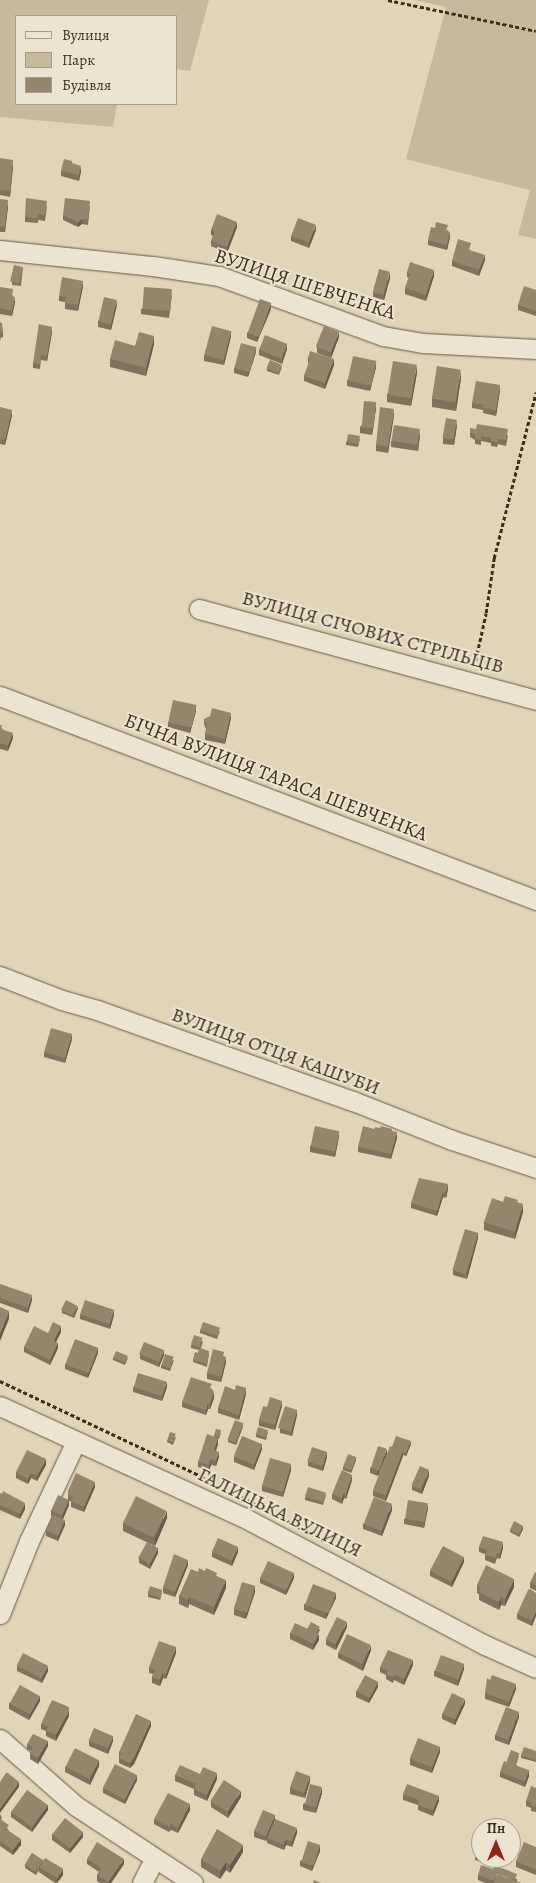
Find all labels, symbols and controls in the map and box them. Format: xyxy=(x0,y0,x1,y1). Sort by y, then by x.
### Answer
legend xyxy=(15,15,178,105)
text: Вулиця xyxy=(62,25,109,45)
text: Парк xyxy=(62,50,95,70)
text: Будівля xyxy=(62,75,111,95)
street label: ВУЛИЦЯ ШЕВЧЕНКА xyxy=(211,243,399,325)
street label: ВУЛИЦЯ СІЧОВИХ СТРІЛЬЦІВ xyxy=(240,585,506,679)
street label: БІЧНА ВУЛИЦЯ ТАРАСА ШЕВЧЕНКА xyxy=(121,708,431,846)
street label: ВУЛИЦЯ ОТЦЯ КАШУБИ xyxy=(168,1002,384,1100)
street label: ГАЛИЦЬКА ВУЛИЦЯ xyxy=(194,1462,366,1562)
north arrow xyxy=(471,1818,521,1868)
text: Пн xyxy=(487,1819,505,1838)

